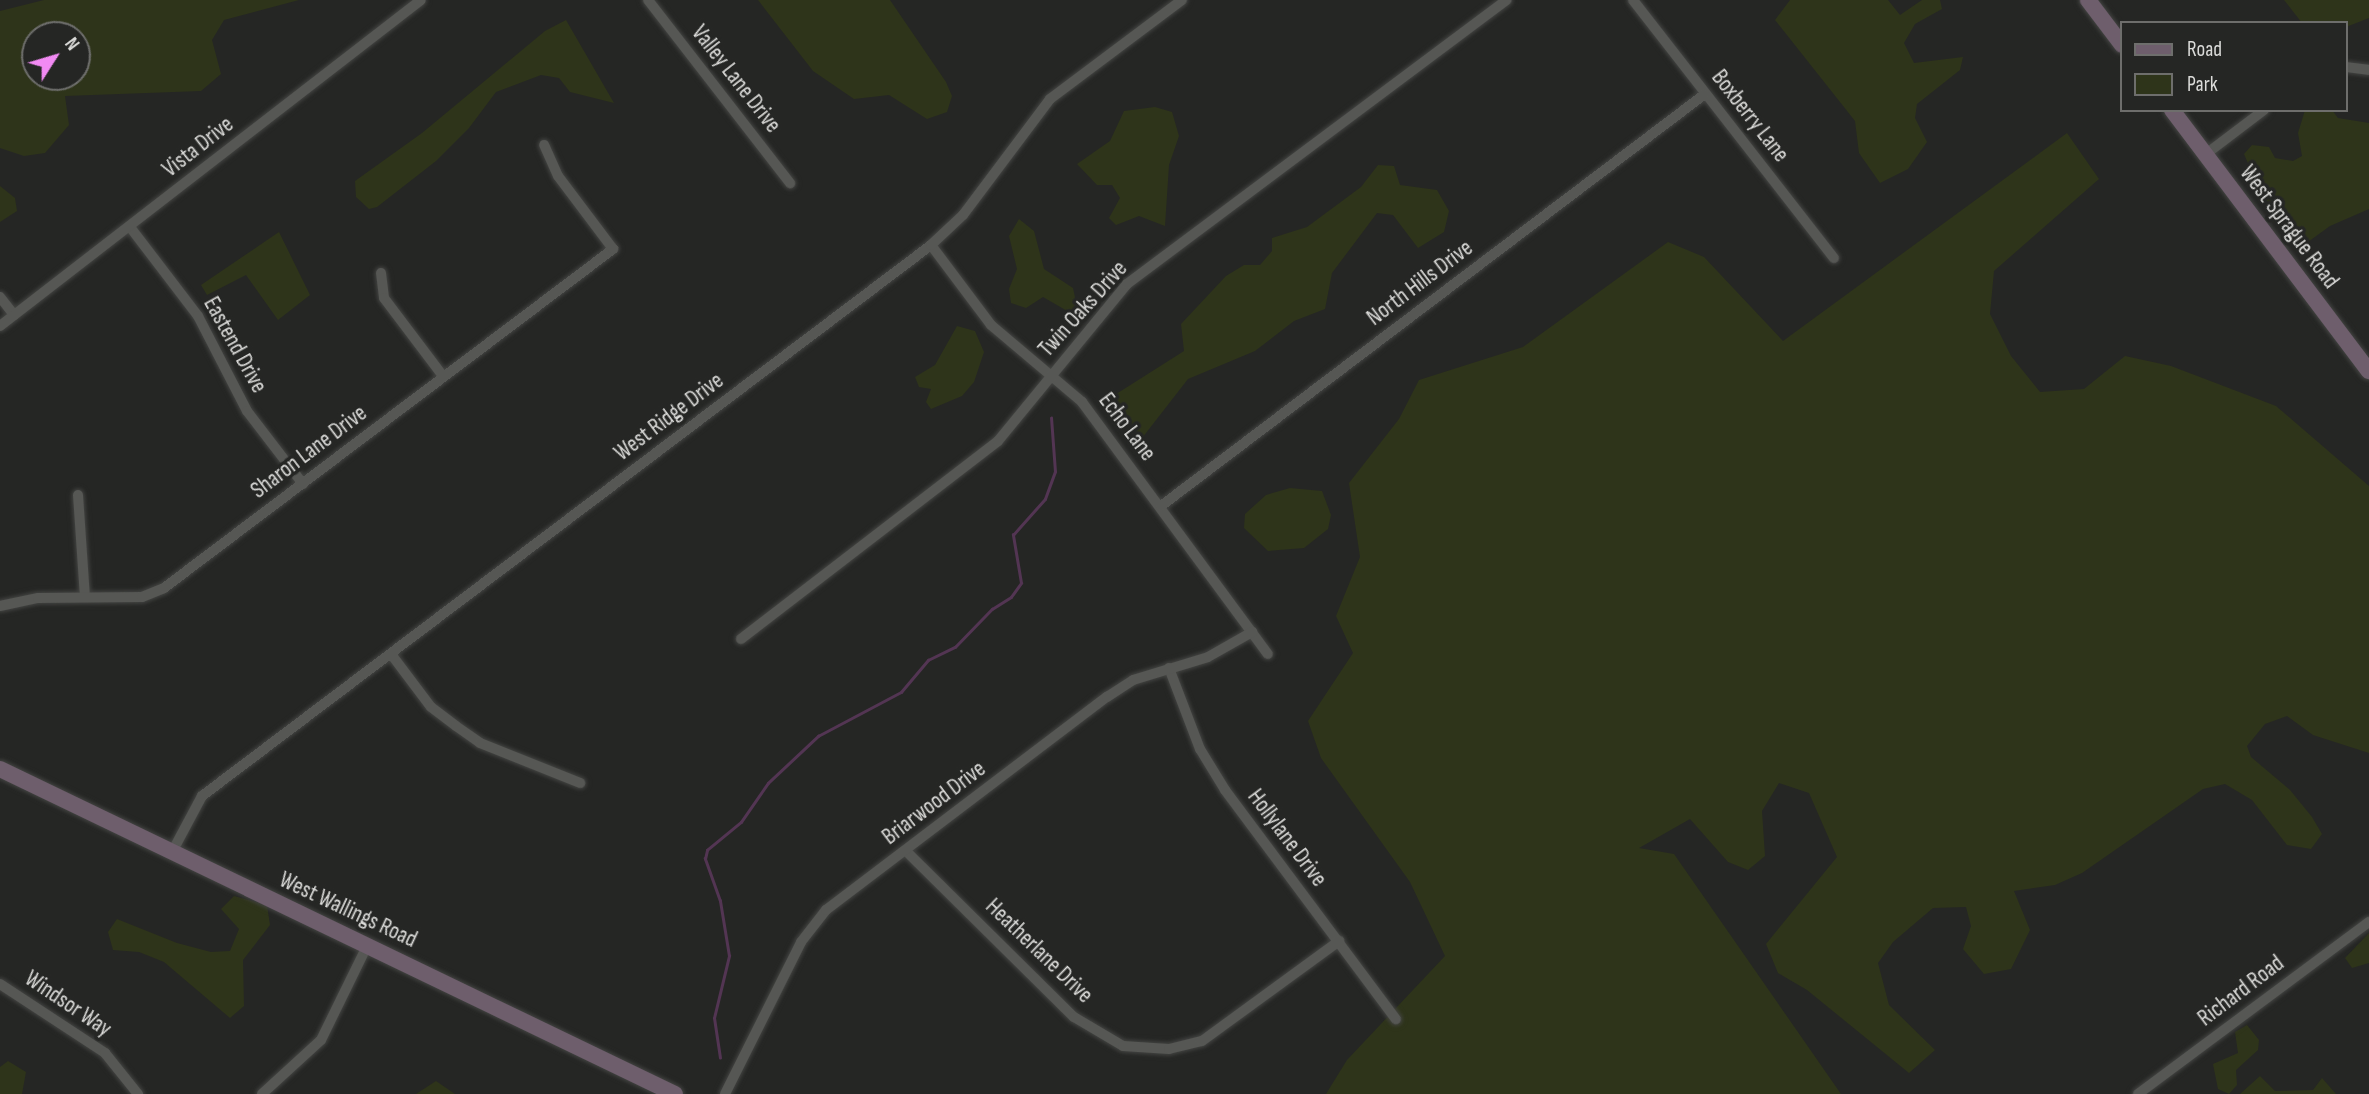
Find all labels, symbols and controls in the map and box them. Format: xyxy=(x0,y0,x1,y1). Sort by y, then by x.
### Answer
street label: Valley Lane Drive xyxy=(685,20,787,138)
north arrow xyxy=(21,21,91,91)
legend xyxy=(2120,21,2348,112)
text: N xyxy=(59,33,84,55)
text: Road xyxy=(2187,37,2222,62)
street label: Boxberry Lane xyxy=(1705,64,1795,168)
text: Park xyxy=(2187,72,2218,97)
street label: Vista Drive xyxy=(157,111,239,183)
street label: West Sprague Road xyxy=(2234,160,2344,294)
street label: North Hills Drive xyxy=(1362,234,1478,332)
street label: Twin Oaks Drive xyxy=(1033,255,1133,363)
street label: Eastend Drive xyxy=(197,292,273,398)
street label: West Ridge Drive xyxy=(609,367,729,467)
street label: Echo Lane xyxy=(1092,388,1162,466)
street label: Sharon Lane Drive xyxy=(246,399,372,505)
street label: Briarwood Drive xyxy=(877,755,991,851)
street label: Hollylane Drive xyxy=(1241,784,1333,892)
street label: West Wallings Road xyxy=(275,866,421,954)
street label: Heatherlane Drive xyxy=(980,893,1098,1009)
street label: Richard Road xyxy=(2193,950,2289,1032)
street label: Windsor Way xyxy=(19,965,117,1043)

